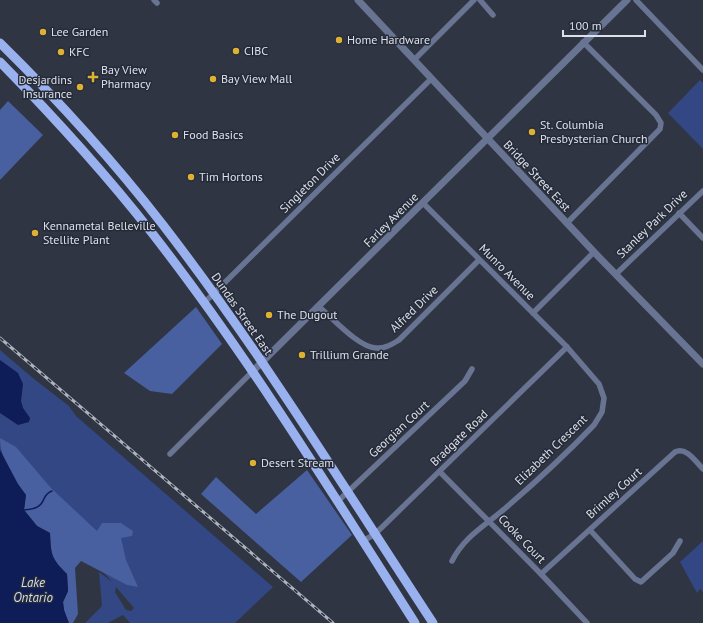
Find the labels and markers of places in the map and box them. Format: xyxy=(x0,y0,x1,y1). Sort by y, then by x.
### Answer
place label: Lee Garden xyxy=(51,24,108,39)
marker: Lee Garden xyxy=(38,27,48,37)
place label: Home Hardware xyxy=(347,32,430,47)
marker: Home Hardware xyxy=(334,35,344,45)
place label: CIBC xyxy=(244,43,268,58)
place label: KFC xyxy=(69,44,90,59)
marker: CIBC xyxy=(231,46,241,56)
marker: KFC xyxy=(56,47,66,57)
place label: Bay View Pharmacy xyxy=(101,62,151,91)
place label: Bay View Mall xyxy=(221,71,293,86)
place label: Desjardins Insurance xyxy=(18,72,72,101)
marker: Bay View Pharmacy xyxy=(88,72,98,82)
marker: Bay View Mall xyxy=(208,74,218,84)
marker: Desjardins Insurance xyxy=(75,82,85,92)
place label: St. Columbia Presbysterian Church xyxy=(540,117,648,146)
place label: Food Basics xyxy=(183,127,243,142)
marker: St. Columbia Presbysterian Church xyxy=(527,127,537,137)
marker: Food Basics xyxy=(170,130,180,140)
place label: Tim Hortons xyxy=(199,169,263,184)
marker: Tim Hortons xyxy=(186,172,196,182)
place label: Kennametal Belleville Stellite Plant xyxy=(43,218,156,247)
marker: Kennametal Belleville Stellite Plant xyxy=(30,228,40,238)
place label: The Dugout xyxy=(277,307,337,322)
marker: The Dugout xyxy=(264,310,274,320)
place label: Trillium Grande xyxy=(310,347,389,362)
marker: Trillium Grande xyxy=(297,350,307,360)
place label: Desert Stream xyxy=(261,455,334,470)
marker: Desert Stream xyxy=(248,458,258,468)

